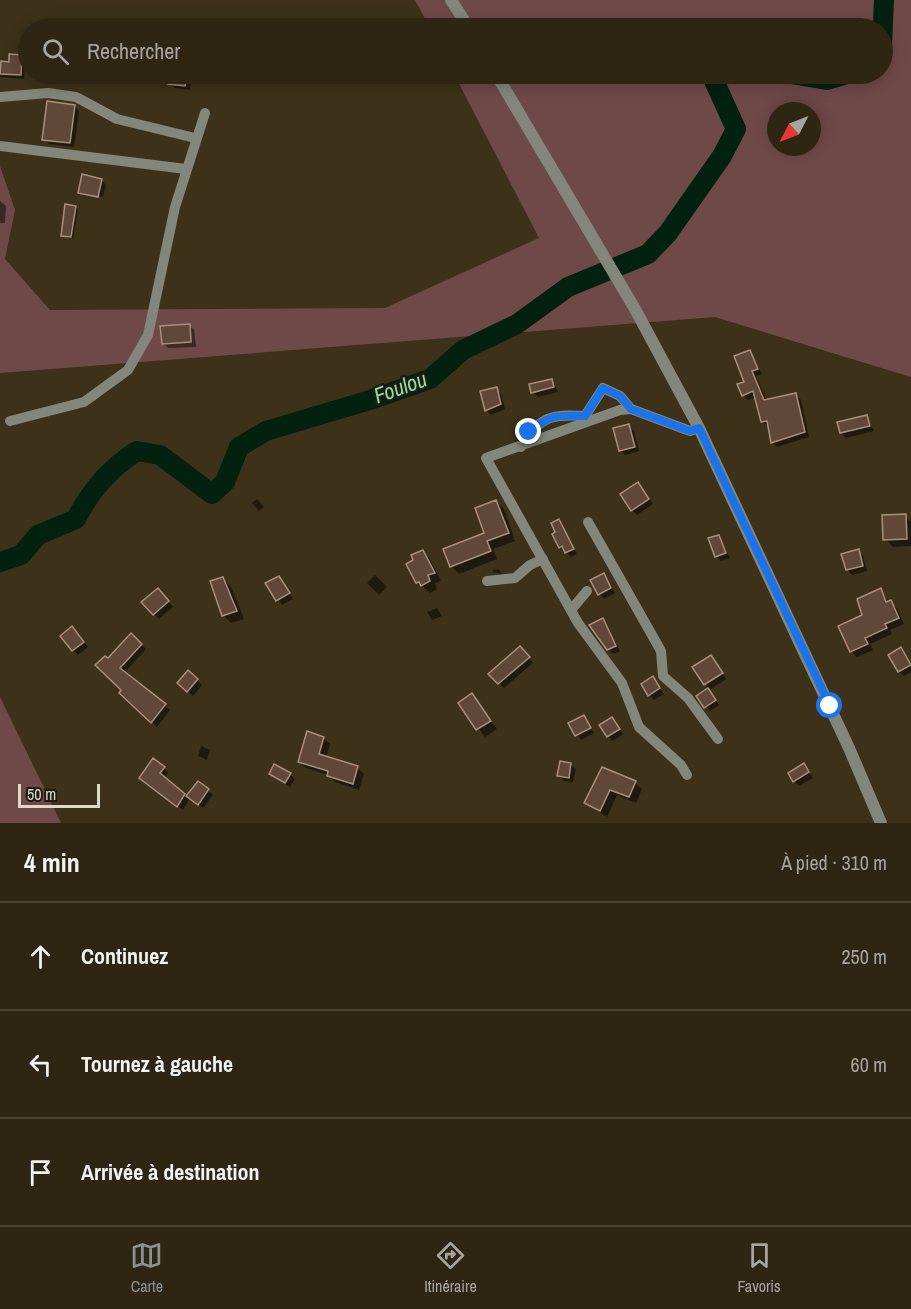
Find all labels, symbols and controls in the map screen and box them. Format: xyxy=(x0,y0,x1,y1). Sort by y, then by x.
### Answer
search box xyxy=(18,18,893,84)
icon: search xyxy=(39,35,72,68)
text: Rechercher xyxy=(87,36,180,66)
north arrow xyxy=(767,102,821,156)
water label: Foulou xyxy=(369,364,431,410)
route end xyxy=(515,418,541,444)
route start xyxy=(816,692,842,718)
scale bar xyxy=(18,781,100,808)
text: 50 m xyxy=(27,783,56,805)
text: 4 min xyxy=(24,845,80,880)
text: À pied · 310 m xyxy=(781,849,887,876)
icon: ahead xyxy=(24,940,57,973)
text: Continuez xyxy=(81,941,168,971)
text: 250 m xyxy=(841,943,887,970)
icon: left xyxy=(24,1048,57,1081)
text: Tournez à gauche xyxy=(81,1049,233,1079)
text: 60 m xyxy=(851,1051,887,1078)
icon: arrive xyxy=(24,1156,57,1189)
text: Arrivée à destination xyxy=(81,1157,259,1187)
tab: Carte xyxy=(130,1239,163,1297)
tab: Itinéraire xyxy=(424,1239,477,1297)
tab: Favoris xyxy=(737,1239,781,1297)

